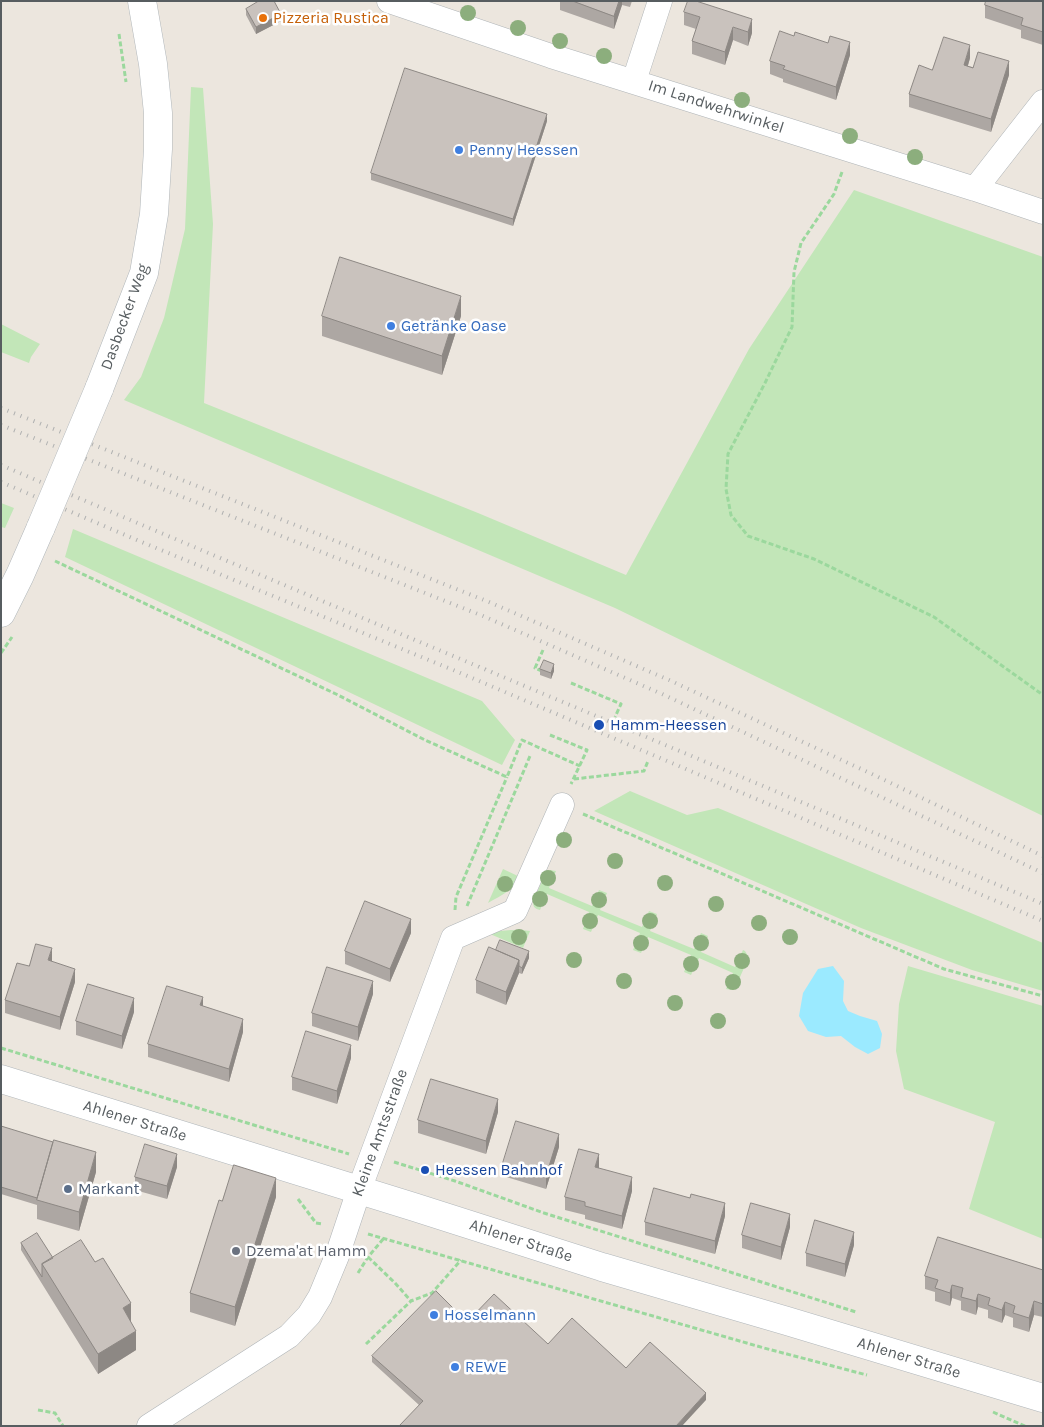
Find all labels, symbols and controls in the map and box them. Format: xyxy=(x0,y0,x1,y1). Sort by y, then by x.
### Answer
place label: Pizzeria Rustica xyxy=(273,8,389,28)
marker: Pizzeria Rustica xyxy=(257,12,269,24)
street label: Im Landwehrwinkel xyxy=(646,76,786,138)
place label: Penny Heessen xyxy=(469,140,578,160)
marker: Penny Heessen xyxy=(453,144,465,156)
street label: Dasbecker Weg xyxy=(97,261,153,373)
place label: Getränke Oase xyxy=(401,316,507,336)
marker: Getränke Oase xyxy=(385,320,397,332)
place label: Hamm-Heessen xyxy=(610,715,727,735)
marker: Hamm-Heessen xyxy=(592,718,606,732)
street label: Kleine Amtsstraße xyxy=(348,1067,412,1199)
street label: Ahlener Straße xyxy=(81,1096,189,1146)
place label: Heessen Bahnhof xyxy=(435,1160,563,1180)
marker: Heessen Bahnhof xyxy=(419,1164,431,1176)
place label: Markant xyxy=(78,1179,140,1199)
marker: Markant xyxy=(62,1183,74,1195)
street label: Ahlener Straße xyxy=(467,1215,575,1267)
place label: Dzema'at Hamm xyxy=(246,1241,366,1261)
marker: Dzema'at Hamm xyxy=(230,1245,242,1257)
place label: Hosselmann xyxy=(444,1305,536,1325)
marker: Hosselmann xyxy=(428,1309,440,1321)
street label: Ahlener Straße xyxy=(855,1333,963,1383)
place label: REWE xyxy=(465,1357,507,1377)
marker: REWE xyxy=(449,1361,461,1373)

